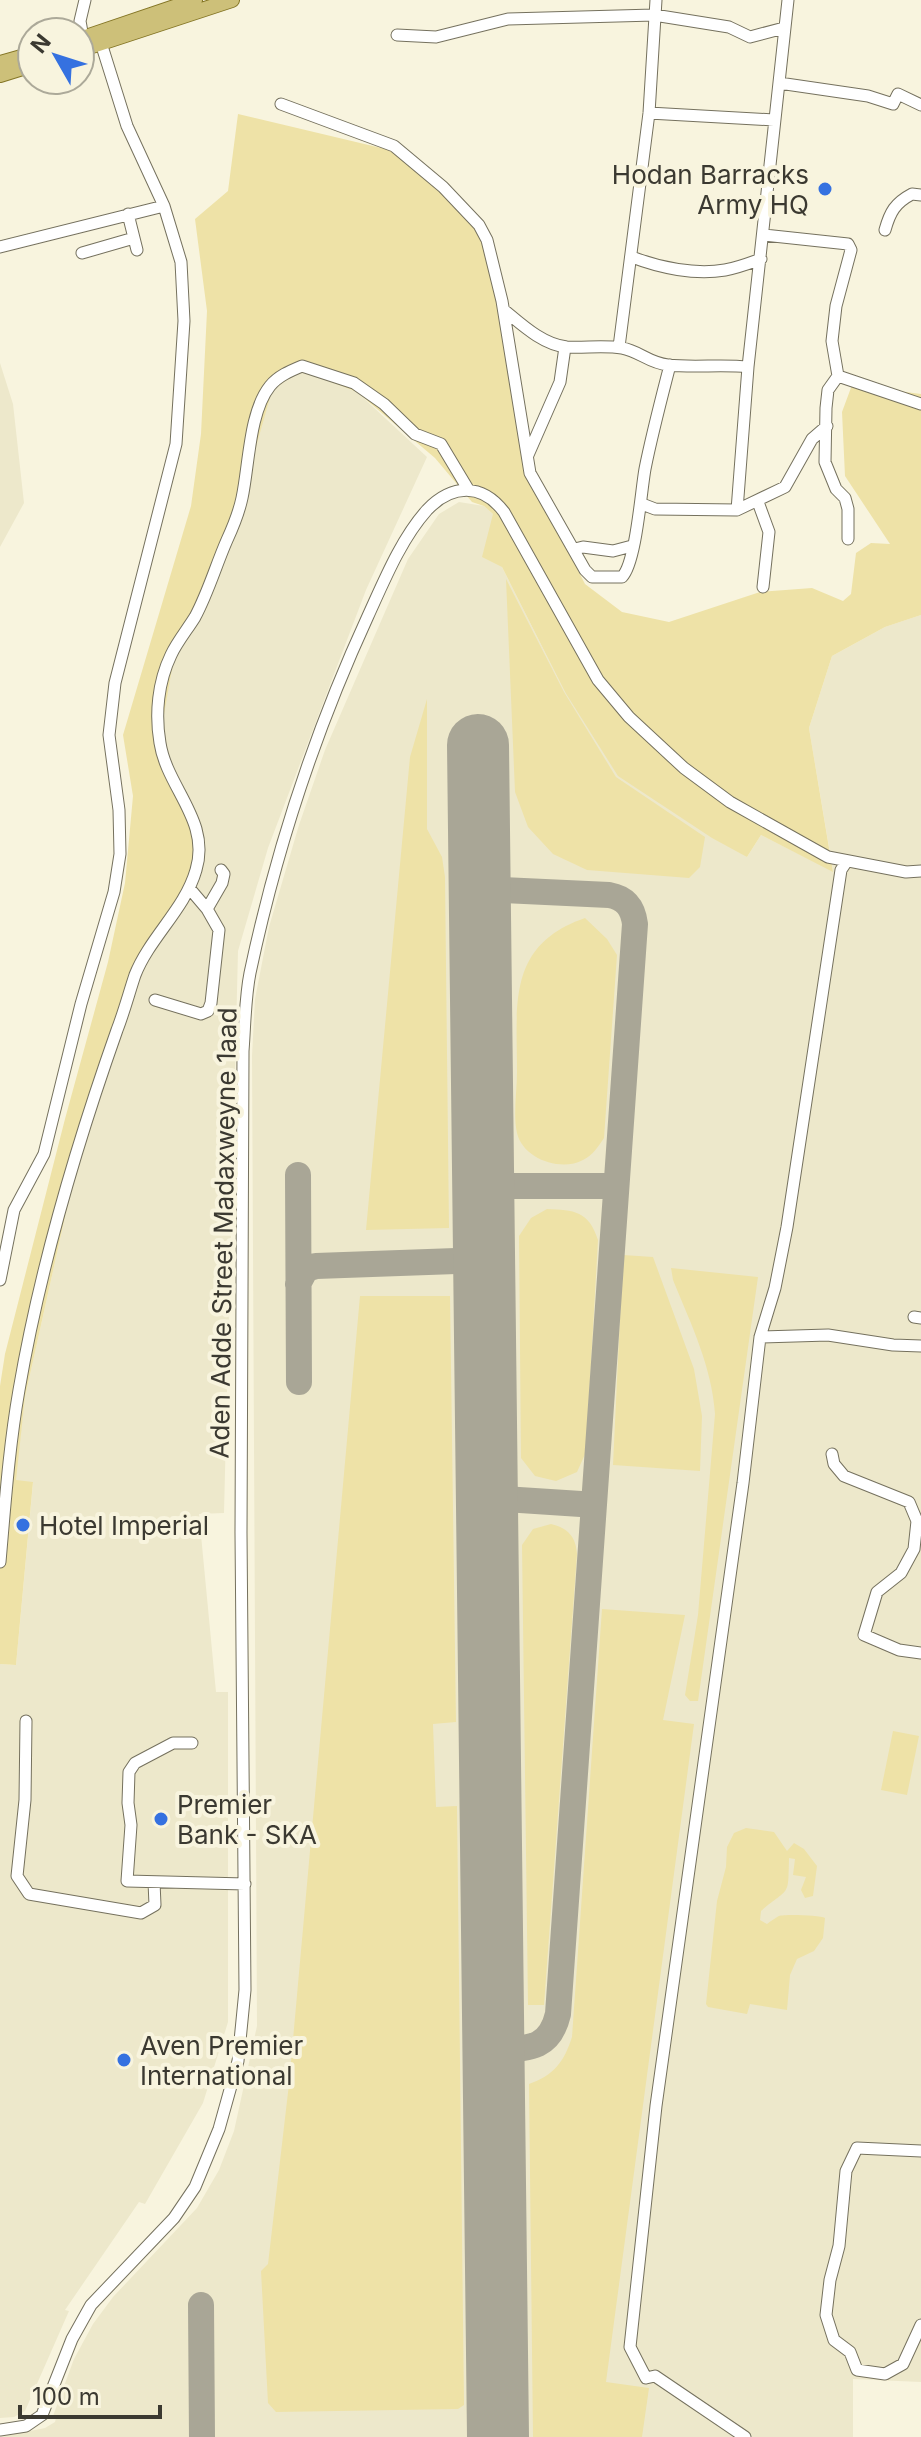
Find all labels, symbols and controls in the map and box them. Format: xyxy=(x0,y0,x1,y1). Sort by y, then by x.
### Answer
north arrow xyxy=(16,16,96,96)
text: N xyxy=(25,29,56,58)
place label: Hodan Barracks Army HQ xyxy=(612,159,809,220)
marker: Hodan Barracks Army HQ xyxy=(816,180,834,198)
street label: Aden Adde Street Madaxweyne 1aad xyxy=(204,1007,242,1459)
place label: Hotel Imperial xyxy=(39,1510,209,1541)
marker: Hotel Imperial xyxy=(14,1516,32,1534)
place label: Premier Bank - SKA xyxy=(177,1789,317,1850)
marker: Premier Bank - SKA xyxy=(152,1810,170,1828)
place label: Aven Premier International xyxy=(140,2030,303,2091)
marker: Aven Premier International xyxy=(115,2051,133,2069)
scale bar xyxy=(20,2369,160,2419)
text: 100 m xyxy=(32,2382,100,2411)

